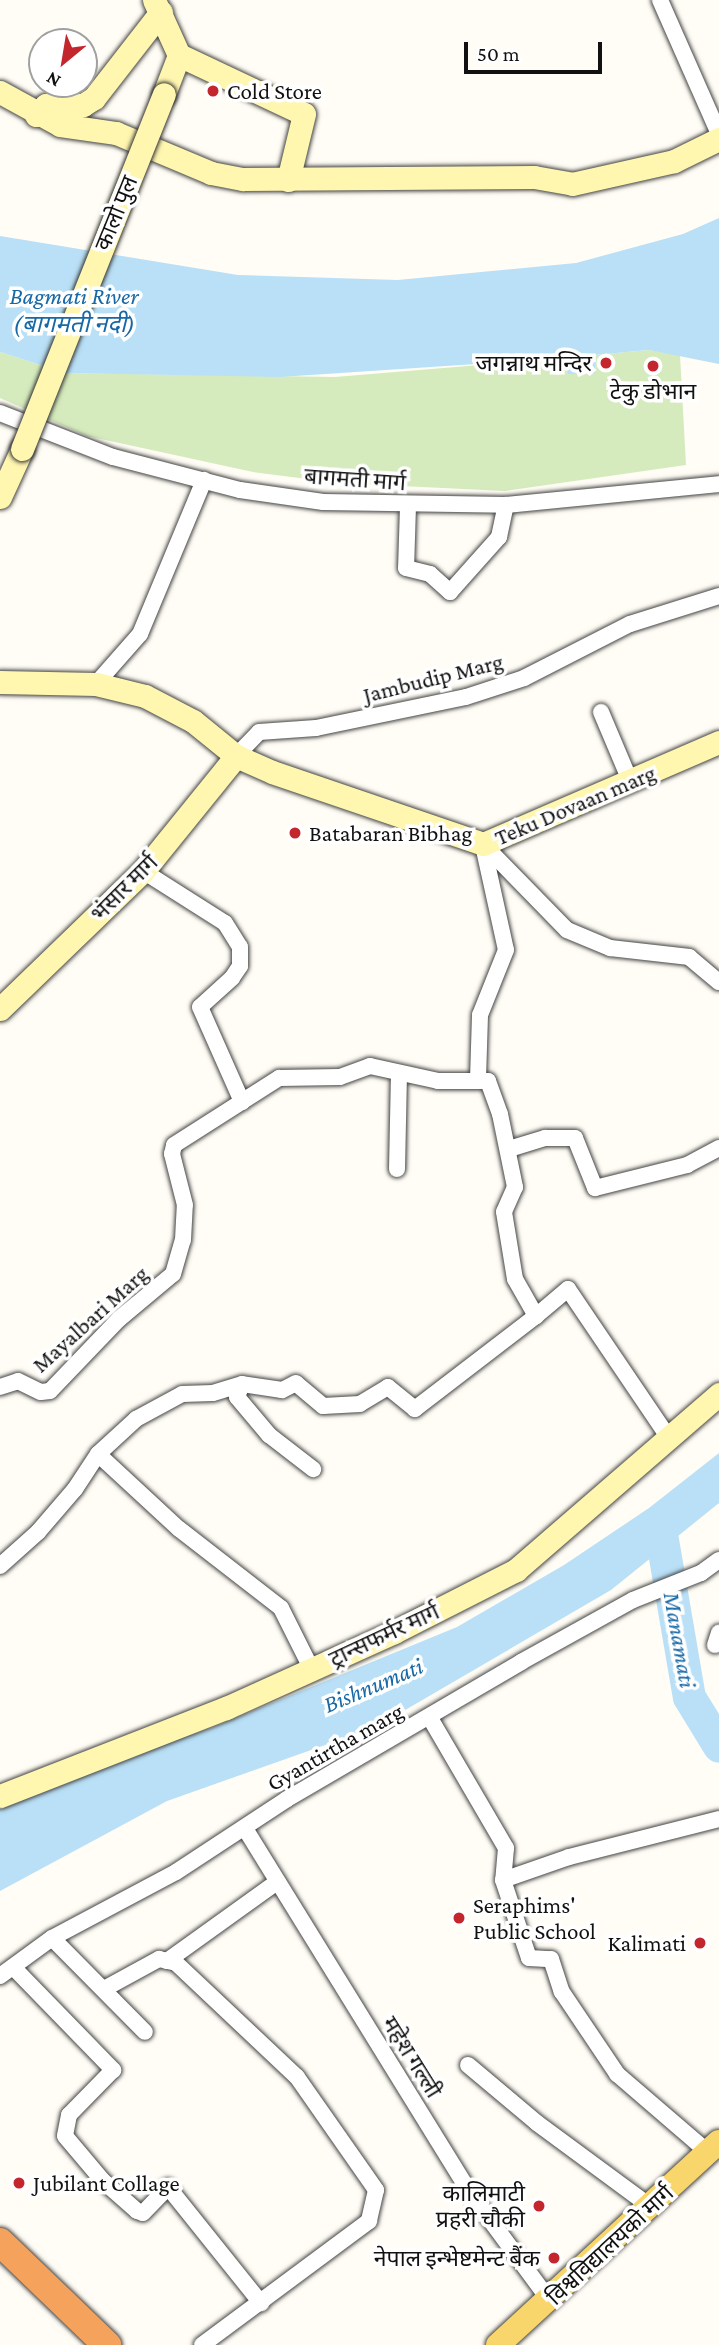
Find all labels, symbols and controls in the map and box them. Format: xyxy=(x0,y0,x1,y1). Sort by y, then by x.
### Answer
north arrow xyxy=(28,28,98,98)
scale bar xyxy=(467,28,605,72)
text: 50 m xyxy=(477,42,520,66)
text: N xyxy=(42,68,64,92)
place label: Cold Store xyxy=(227,77,322,105)
marker: Cold Store xyxy=(205,83,221,99)
street label: कालो पुल xyxy=(89,172,143,254)
water label: Bagmati River (बागमती नदी) xyxy=(9,282,139,338)
place label: जगन्नाथ मन्दिर xyxy=(475,349,592,377)
marker: जगन्नाथ मन्दिर xyxy=(598,355,614,371)
marker: टेकु डोभान xyxy=(645,358,661,374)
place label: टेकु डोभान xyxy=(610,377,696,405)
street label: बागमती मार्ग xyxy=(303,462,407,496)
street label: Jambudip Marg xyxy=(360,647,506,709)
street label: Teku Dovaan marg xyxy=(490,759,660,851)
place label: Batabaran Bibhag xyxy=(309,819,472,847)
marker: Batabaran Bibhag xyxy=(287,825,303,841)
street label: भंसार मार्ग xyxy=(85,849,163,927)
street label: Mayalbari Marg xyxy=(26,1260,154,1378)
water label: Manamati xyxy=(657,1590,703,1690)
street label: ट्रान्सफर्मर मार्ग xyxy=(325,1597,443,1673)
water label: Bishnumati xyxy=(319,1651,427,1719)
street label: Gyantirtha marg xyxy=(262,1697,408,1797)
place label: Seraphims' Public School xyxy=(473,1891,596,1945)
marker: Seraphims' Public School xyxy=(451,1910,467,1926)
place label: Kalimati xyxy=(608,1929,686,1957)
marker: Kalimati xyxy=(692,1935,708,1951)
street label: महेश गल्ली xyxy=(376,2011,448,2103)
place label: Jubilant Collage xyxy=(33,2169,180,2197)
marker: Jubilant Collage xyxy=(11,2175,27,2191)
place label: कालिमाटी प्रहरी चौकी xyxy=(436,2179,525,2233)
street label: विश्वविद्यालयको मार्ग xyxy=(541,2179,679,2311)
marker: कालिमाटी प्रहरी चौकी xyxy=(531,2198,547,2214)
place label: नेपाल इन्भेष्टमेन्ट बैंक xyxy=(374,2244,540,2272)
marker: नेपाल इन्भेष्टमेन्ट बैंक xyxy=(546,2250,562,2266)

